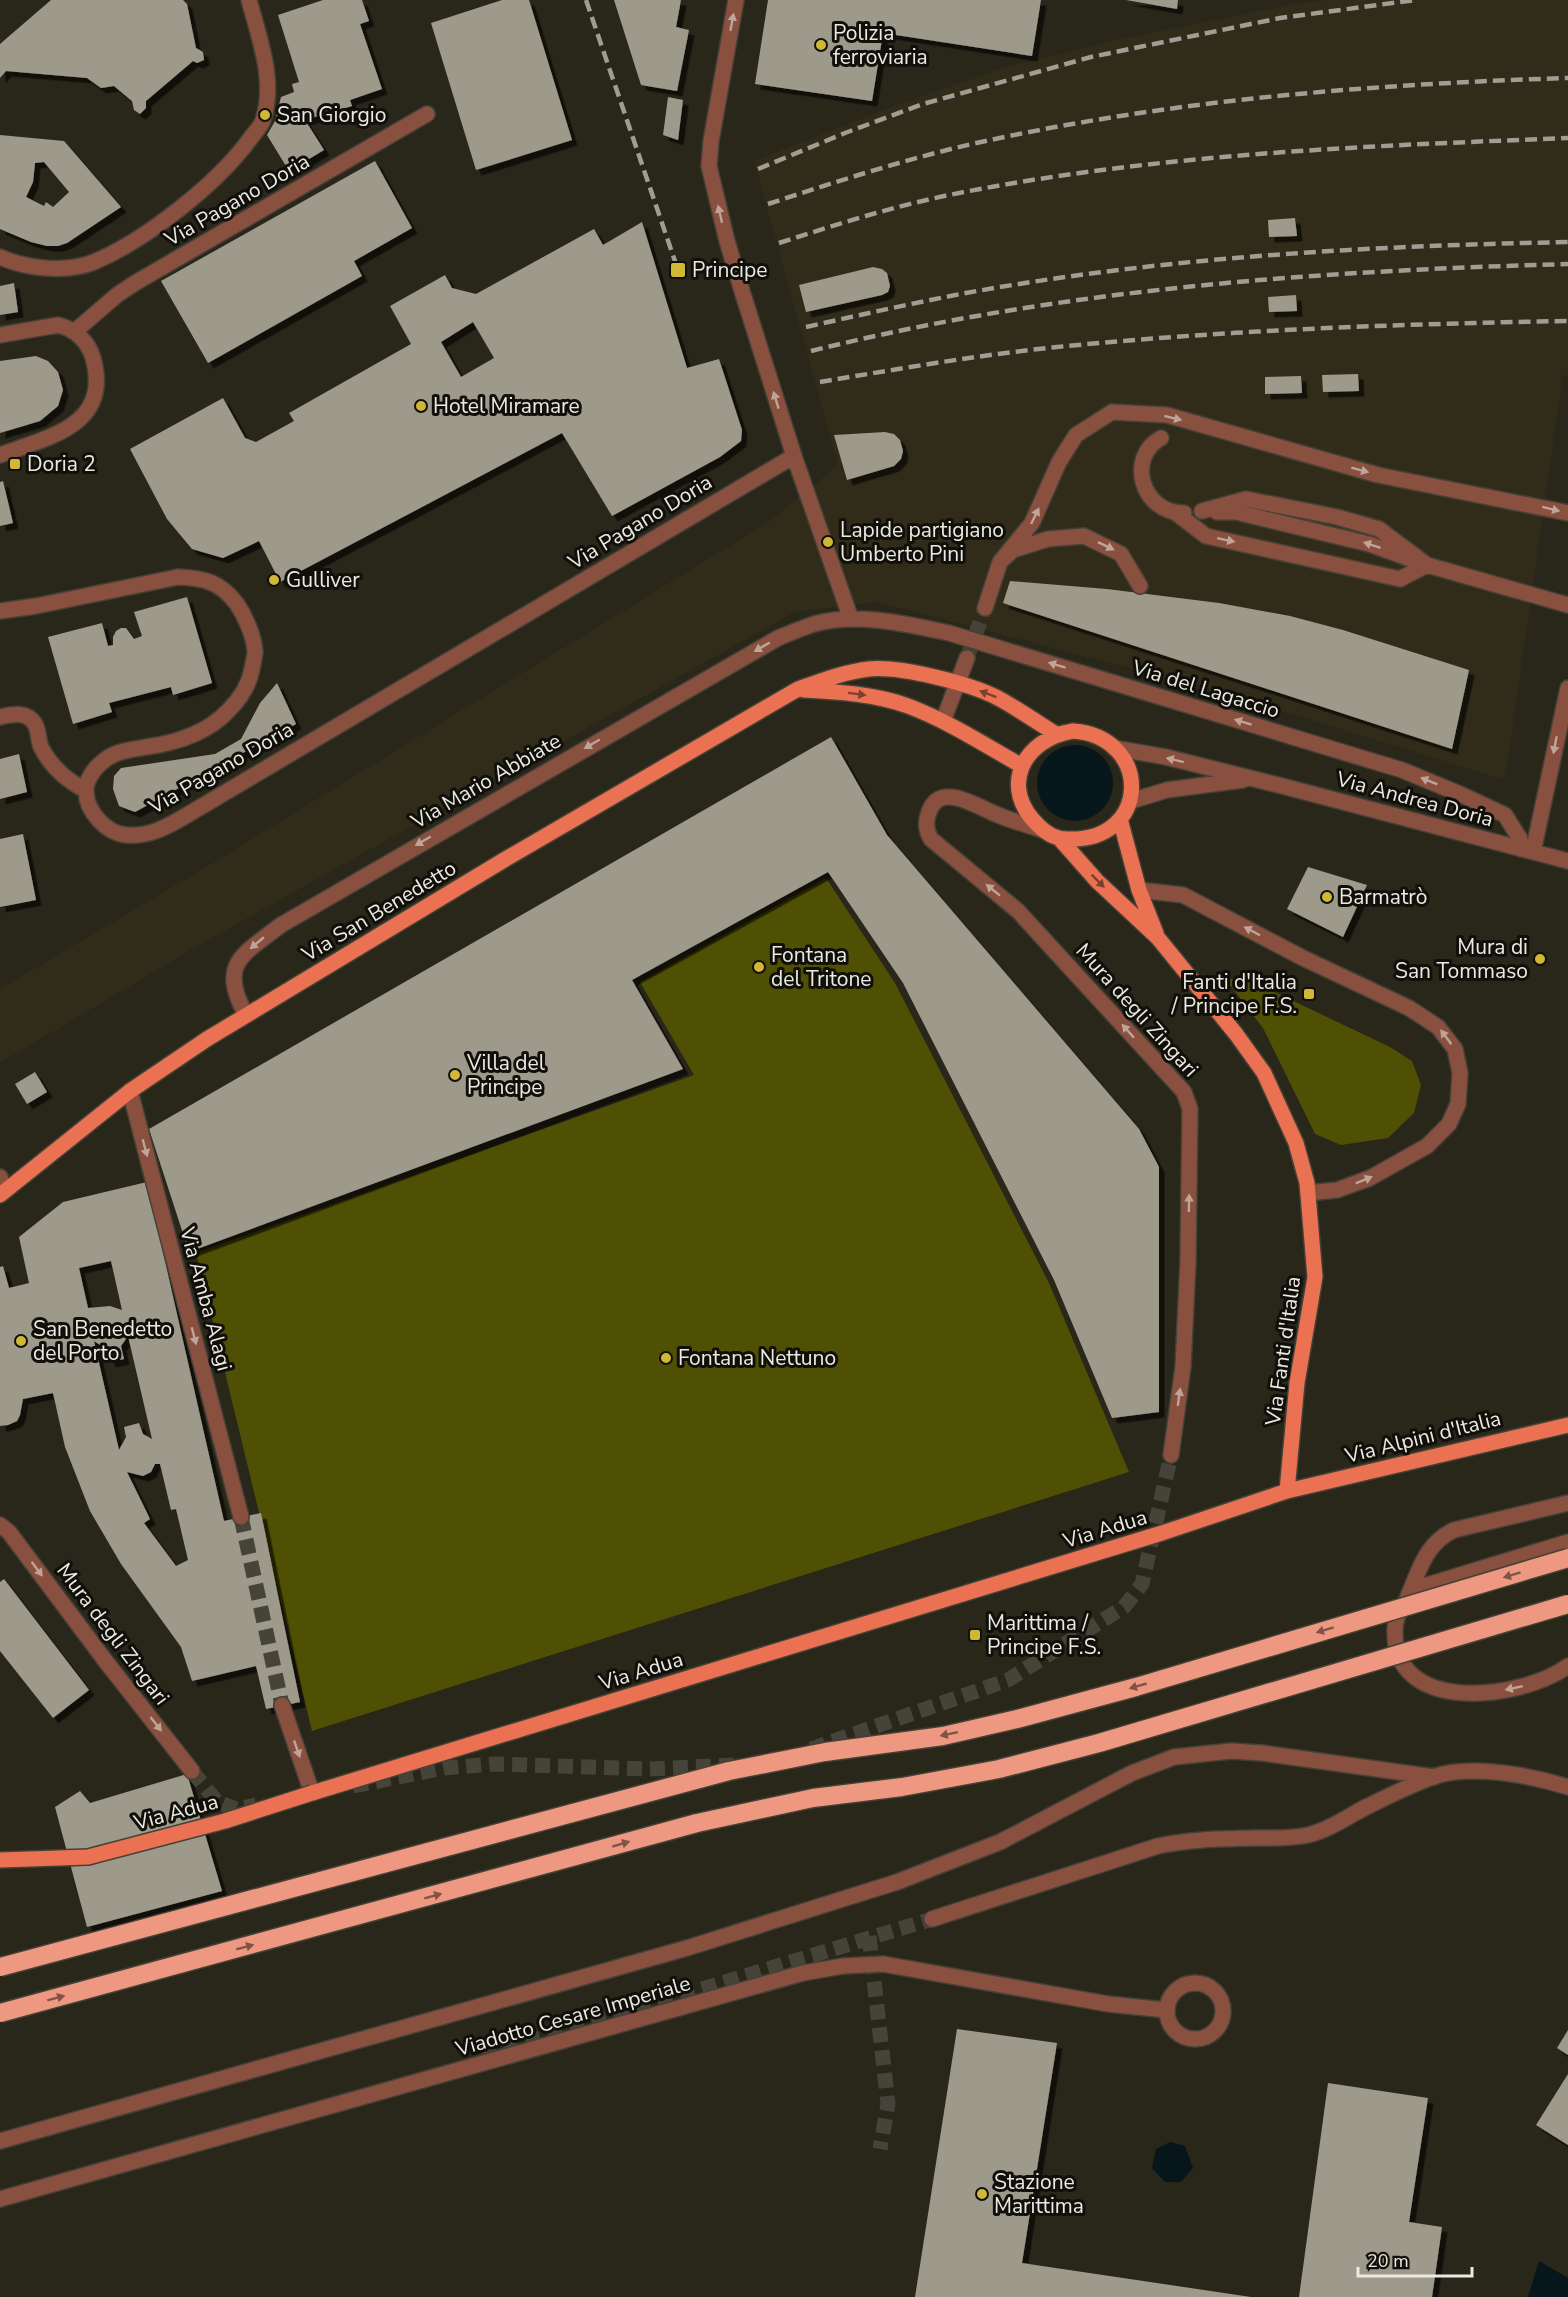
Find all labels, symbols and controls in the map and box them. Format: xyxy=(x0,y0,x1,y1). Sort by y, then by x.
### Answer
one-way arrow xyxy=(728,12,737,31)
place label: Polizia ferroviaria xyxy=(833,19,928,71)
marker: Polizia ferroviaria xyxy=(814,38,828,52)
place label: San Giorgio xyxy=(277,101,386,129)
marker: San Giorgio xyxy=(258,108,272,122)
street label: Via Pagano Doria xyxy=(159,147,315,253)
one-way arrow xyxy=(715,204,725,223)
place label: Principe xyxy=(692,256,767,284)
marker: Principe xyxy=(669,261,687,279)
one-way arrow xyxy=(771,391,780,409)
place label: Hotel Miramare xyxy=(433,392,580,420)
marker: Hotel Miramare xyxy=(414,399,428,413)
one-way arrow xyxy=(1164,413,1182,423)
place label: Doria 2 xyxy=(27,450,96,478)
marker: Doria 2 xyxy=(8,457,22,471)
one-way arrow xyxy=(1352,466,1370,475)
street label: Via Pagano Doria xyxy=(562,468,717,576)
one-way arrow xyxy=(1542,505,1561,515)
one-way arrow xyxy=(1030,507,1039,524)
place label: Lapide partigiano Umberto Pini xyxy=(840,516,1004,568)
marker: Lapide partigiano Umberto Pini xyxy=(821,535,835,549)
one-way arrow xyxy=(1217,536,1236,545)
one-way arrow xyxy=(1363,540,1381,549)
one-way arrow xyxy=(1097,542,1114,551)
place label: Gulliver xyxy=(286,566,360,594)
marker: Gulliver xyxy=(267,573,281,587)
one-way arrow xyxy=(754,642,770,653)
street label: Via del Lagaccio xyxy=(1128,653,1283,725)
one-way arrow xyxy=(1048,660,1066,669)
one-way arrow xyxy=(847,689,866,699)
one-way arrow xyxy=(978,689,996,699)
street label: Via Pagano Doria xyxy=(143,715,299,821)
one-way arrow xyxy=(1234,717,1252,726)
street label: Via Mario Abbiate xyxy=(405,727,566,836)
one-way arrow xyxy=(1550,736,1559,755)
one-way arrow xyxy=(583,739,600,749)
one-way arrow xyxy=(1166,754,1184,764)
street label: Via Andrea Doria xyxy=(1333,764,1496,833)
one-way arrow xyxy=(1420,776,1438,785)
one-way arrow xyxy=(415,836,431,847)
street label: Via San Benedetto xyxy=(296,854,461,969)
one-way arrow xyxy=(1091,874,1105,888)
place label: Barmatrò xyxy=(1339,883,1427,911)
one-way arrow xyxy=(986,884,1001,897)
marker: Barmatrò xyxy=(1320,890,1334,904)
one-way arrow xyxy=(1243,926,1260,935)
place label: Mura di San Tommaso xyxy=(1395,933,1528,985)
one-way arrow xyxy=(249,937,265,950)
street label: Mura degli Zingari xyxy=(1069,937,1205,1083)
place label: Fontana del Tritone xyxy=(771,941,871,993)
marker: Mura di San Tommaso xyxy=(1533,952,1547,966)
marker: Fontana del Tritone xyxy=(752,960,766,974)
place label: Fanti d'Italia / Principe F.S. xyxy=(1170,968,1297,1020)
marker: Fanti d'Italia / Principe F.S. xyxy=(1302,987,1316,1001)
one-way arrow xyxy=(1121,1023,1135,1038)
one-way arrow xyxy=(1440,1029,1452,1045)
place label: Villa del Principe xyxy=(466,1049,546,1101)
marker: Villa del Principe xyxy=(448,1068,462,1082)
one-way arrow xyxy=(141,1139,150,1157)
one-way arrow xyxy=(1356,1175,1374,1185)
one-way arrow xyxy=(1184,1193,1194,1212)
street label: Via Amba Alagi xyxy=(173,1223,239,1374)
street label: Via Fanti d'Italia xyxy=(1259,1274,1307,1429)
place label: San Benedetto del Porto xyxy=(33,1315,172,1367)
one-way arrow xyxy=(190,1328,199,1346)
marker: San Benedetto del Porto xyxy=(14,1334,28,1348)
place label: Fontana Nettuno xyxy=(678,1344,836,1372)
marker: Fontana Nettuno xyxy=(659,1351,673,1365)
one-way arrow xyxy=(1174,1388,1183,1407)
street label: Via Alpini d'Italia xyxy=(1341,1404,1504,1470)
street label: Via Adua xyxy=(1059,1503,1150,1555)
street label: Mura degli Zingari xyxy=(50,1557,176,1711)
one-way arrow xyxy=(31,1562,43,1577)
one-way arrow xyxy=(1503,1571,1521,1580)
place label: Marittima / Principe F.S. xyxy=(987,1609,1101,1661)
one-way arrow xyxy=(1316,1626,1334,1635)
marker: Marittima / Principe F.S. xyxy=(968,1628,982,1642)
street label: Via Adua xyxy=(595,1645,686,1697)
one-way arrow xyxy=(1129,1682,1147,1691)
one-way arrow xyxy=(1505,1684,1524,1694)
one-way arrow xyxy=(149,1717,161,1732)
one-way arrow xyxy=(939,1730,958,1739)
one-way arrow xyxy=(293,1740,302,1758)
street label: Via Adua xyxy=(130,1787,221,1837)
one-way arrow xyxy=(612,1839,630,1849)
one-way arrow xyxy=(424,1891,442,1900)
one-way arrow xyxy=(236,1942,254,1951)
street label: Viadotto Cesare Imperiale xyxy=(451,1969,694,2063)
one-way arrow xyxy=(48,1993,66,2002)
place label: Stazione Marittima xyxy=(994,2168,1084,2220)
marker: Stazione Marittima xyxy=(975,2187,989,2201)
scale bar xyxy=(1358,2240,1472,2278)
text: 20 m xyxy=(1367,2249,1409,2273)

